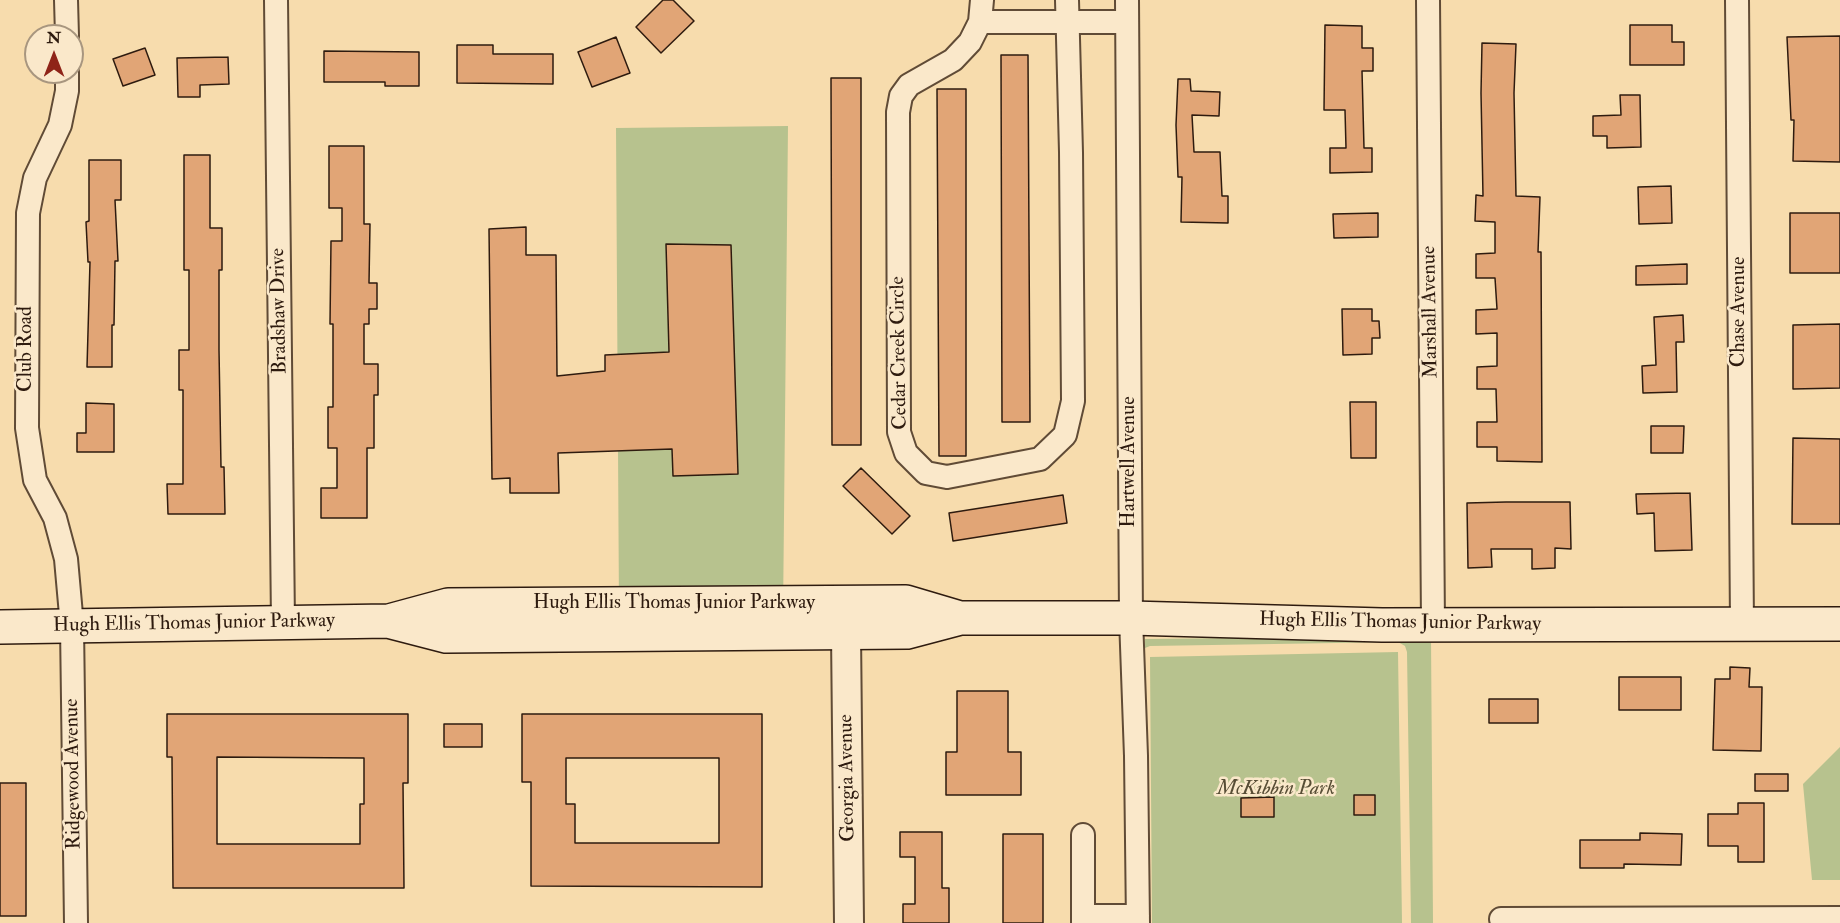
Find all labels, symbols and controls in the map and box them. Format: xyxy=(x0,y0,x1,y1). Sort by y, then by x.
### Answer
north arrow xyxy=(24,24,84,84)
text: N xyxy=(47,28,61,48)
street label: Marshall Avenue xyxy=(1418,245,1444,379)
street label: Bradshaw Drive xyxy=(267,248,293,374)
street label: Chase Avenue xyxy=(1728,257,1752,367)
street label: Cedar Creek Circle xyxy=(887,276,913,430)
street label: Club Road xyxy=(15,306,39,392)
street label: Hartwell Avenue xyxy=(1118,396,1142,528)
street label: Hugh Ellis Thomas Junior Parkway xyxy=(533,592,815,616)
street label: Hugh Ellis Thomas Junior Parkway xyxy=(1259,609,1541,637)
street label: Hugh Ellis Thomas Junior Parkway xyxy=(53,610,335,638)
street label: Ridgewood Avenue xyxy=(61,698,87,850)
street label: Georgia Avenue xyxy=(835,714,861,842)
park label: McKibbin Park xyxy=(1217,778,1335,802)

